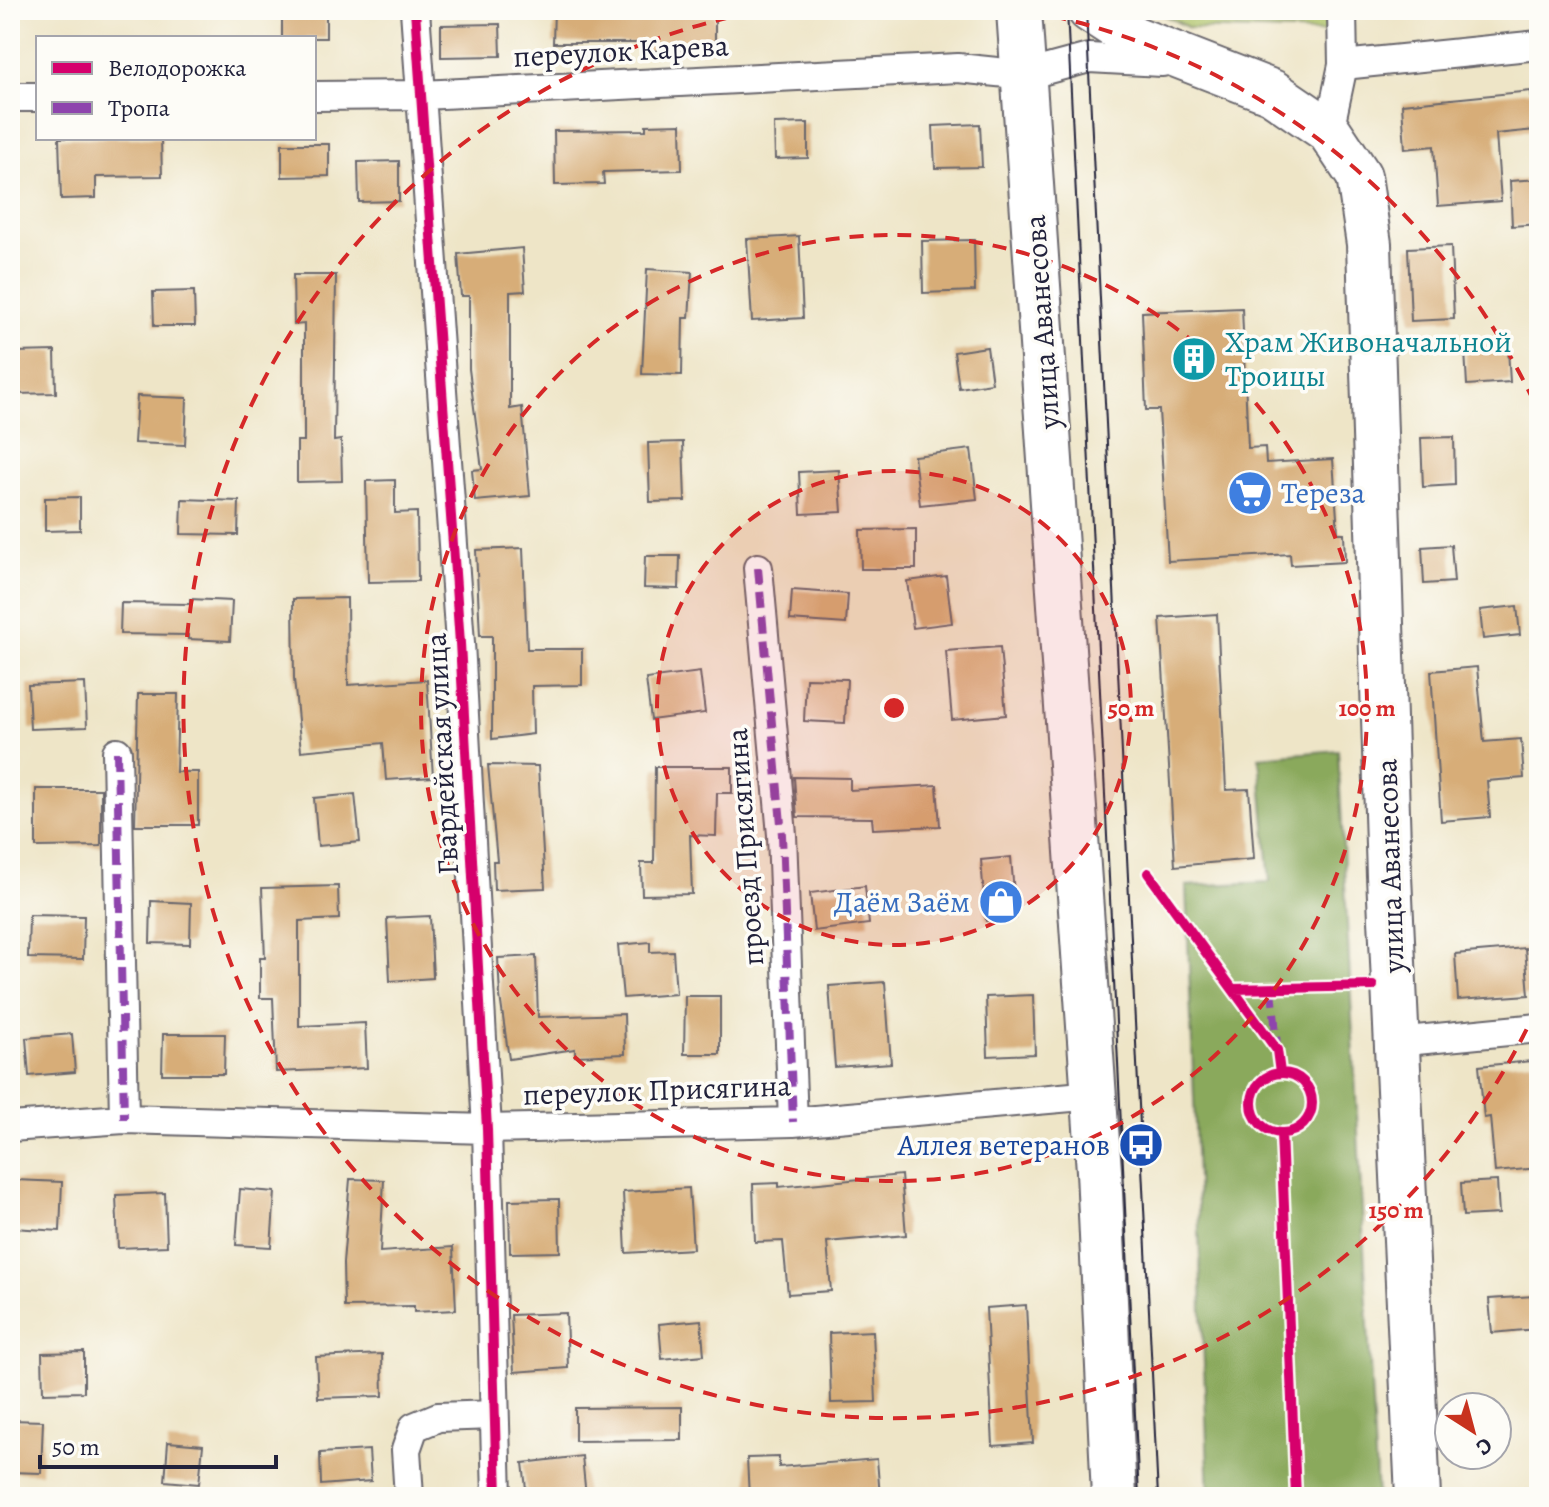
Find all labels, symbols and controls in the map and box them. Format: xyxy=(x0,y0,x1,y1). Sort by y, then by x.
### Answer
street label: переулок Карева xyxy=(512,25,730,77)
legend xyxy=(36,36,316,140)
text: Велодорожка xyxy=(108,52,246,84)
text: Тропа xyxy=(108,92,170,124)
street label: улица Аванесова xyxy=(1015,213,1070,431)
place label: Храм Живоначальной Троицы xyxy=(1225,322,1512,396)
building icon: Храм Живоначальной Троицы xyxy=(1170,335,1218,383)
supermarket icon: Тереза xyxy=(1226,469,1274,517)
place label: Тереза xyxy=(1281,473,1366,513)
street label: Гвардейская улица xyxy=(416,632,468,876)
text: 50 m xyxy=(1108,692,1154,724)
text: 100 m xyxy=(1338,692,1396,724)
centre of rings xyxy=(880,694,908,722)
street label: проезд Присягина xyxy=(717,727,773,967)
street label: улица Аванесова xyxy=(1366,758,1414,975)
shop icon: Даём Заём xyxy=(977,878,1025,926)
place label: Даём Заём xyxy=(834,882,970,922)
street label: переулок Присягина xyxy=(522,1065,792,1115)
bus stop icon: Аллея ветеранов xyxy=(1117,1121,1165,1169)
place label: Аллея ветеранов xyxy=(897,1125,1110,1165)
text: 150 m xyxy=(1368,1194,1424,1226)
north arrow xyxy=(1433,1391,1513,1471)
scale bar xyxy=(40,1419,276,1469)
text: С xyxy=(1470,1430,1498,1462)
text: 50 m xyxy=(52,1431,100,1463)

